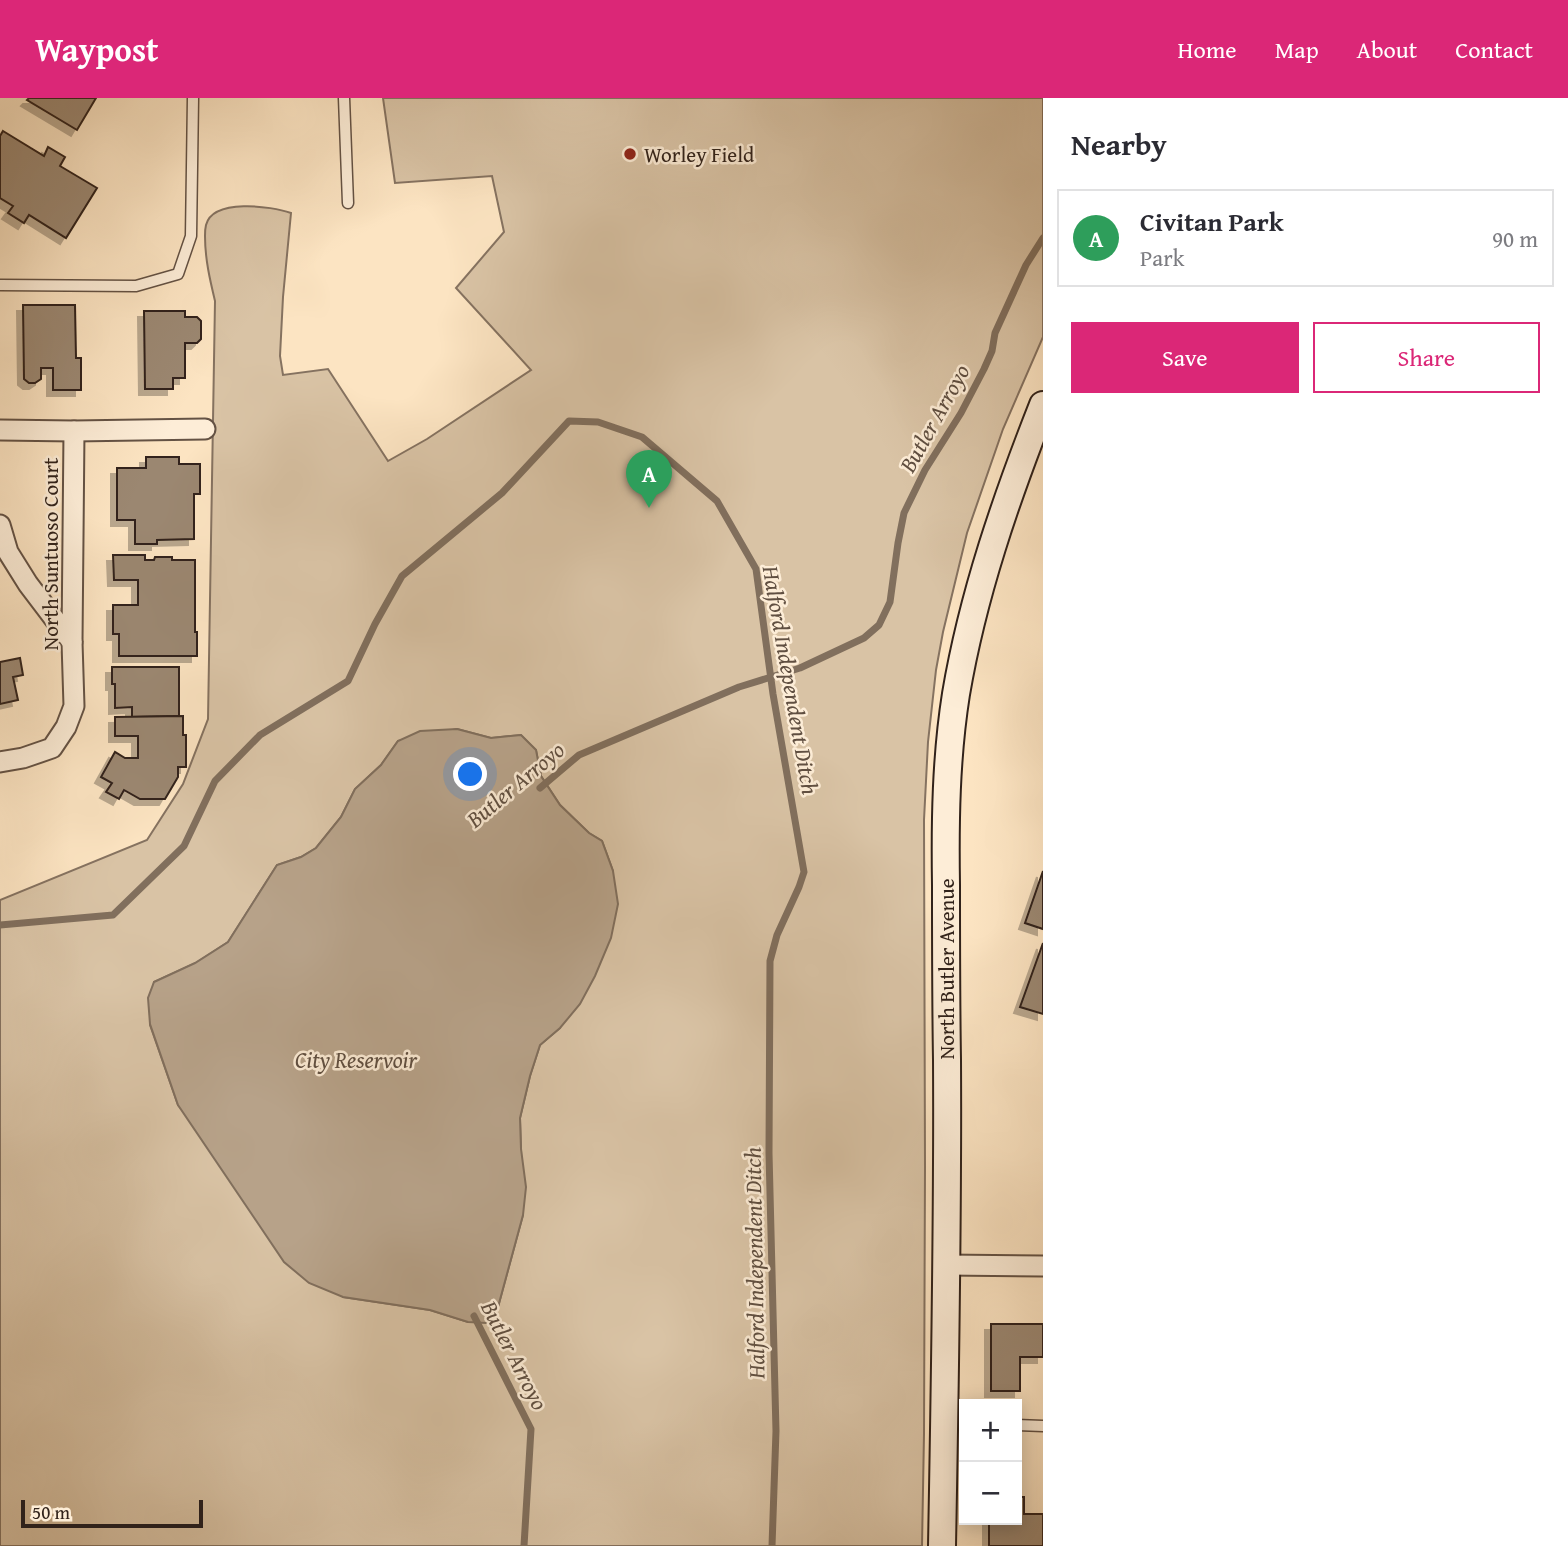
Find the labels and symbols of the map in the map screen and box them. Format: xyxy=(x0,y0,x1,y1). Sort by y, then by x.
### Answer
place label: Worley Field xyxy=(644,139,755,170)
marker: Worley Field xyxy=(622,146,638,162)
water label: Butler Arroyo xyxy=(890,358,977,479)
pin: A xyxy=(626,450,672,508)
street label: North Suntuoso Court xyxy=(35,457,66,651)
water label: Halford Independent Ditch xyxy=(754,562,827,797)
water label: Butler Arroyo xyxy=(458,733,571,836)
your location xyxy=(453,757,487,791)
street label: North Butler Avenue xyxy=(931,878,962,1060)
water label: City Reservoir xyxy=(295,1043,418,1076)
water label: Halford Independent Ditch xyxy=(735,1146,773,1380)
water label: Butler Arroyo xyxy=(473,1294,557,1416)
scale bar xyxy=(21,1497,203,1529)

